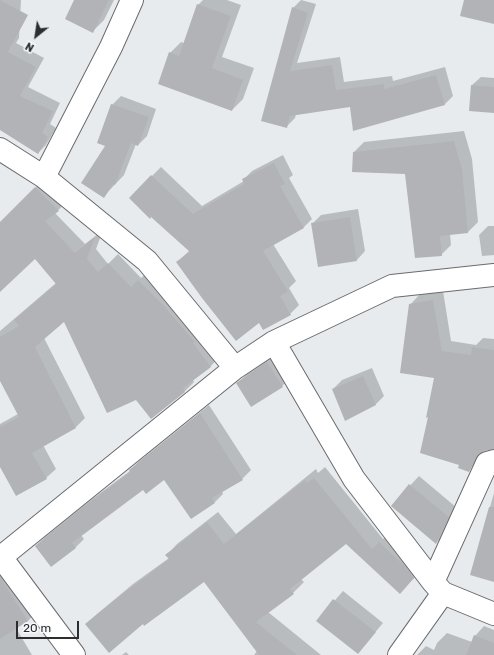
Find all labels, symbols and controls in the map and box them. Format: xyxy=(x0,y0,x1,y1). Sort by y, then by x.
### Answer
north arrow xyxy=(16,16,56,56)
text: N xyxy=(23,39,36,54)
scale bar xyxy=(18,613,81,639)
text: 20 m xyxy=(23,621,51,635)

